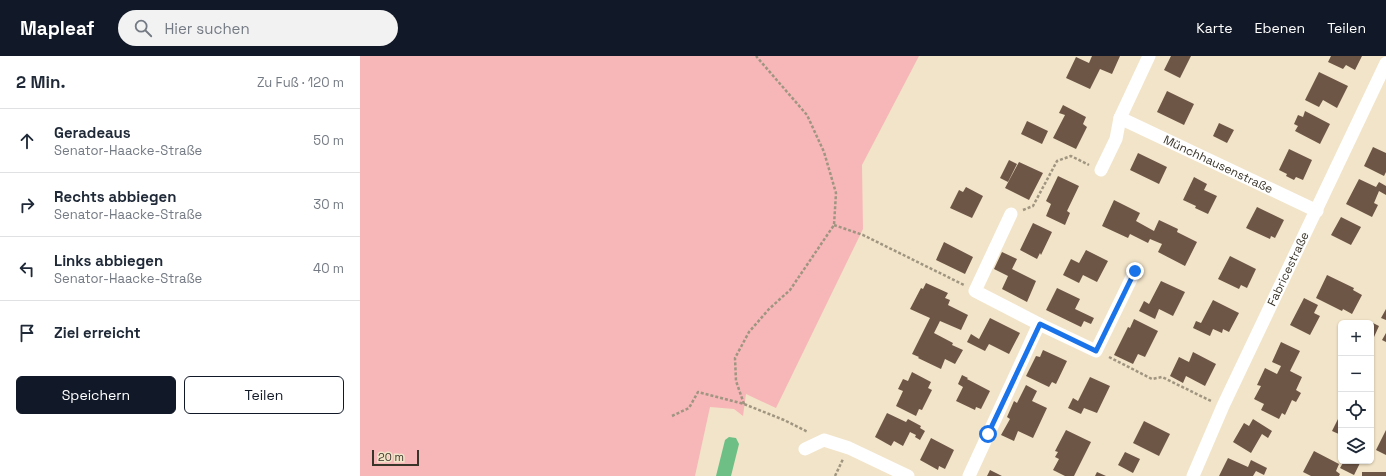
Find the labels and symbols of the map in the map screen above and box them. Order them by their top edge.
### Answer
street label: Münchhausenstraße [1161,132,1276,197]
street label: Fabricestraße [1264,229,1313,309]
route end [1126,262,1144,280]
route start [979,425,997,443]
scale bar [372,448,419,467]

